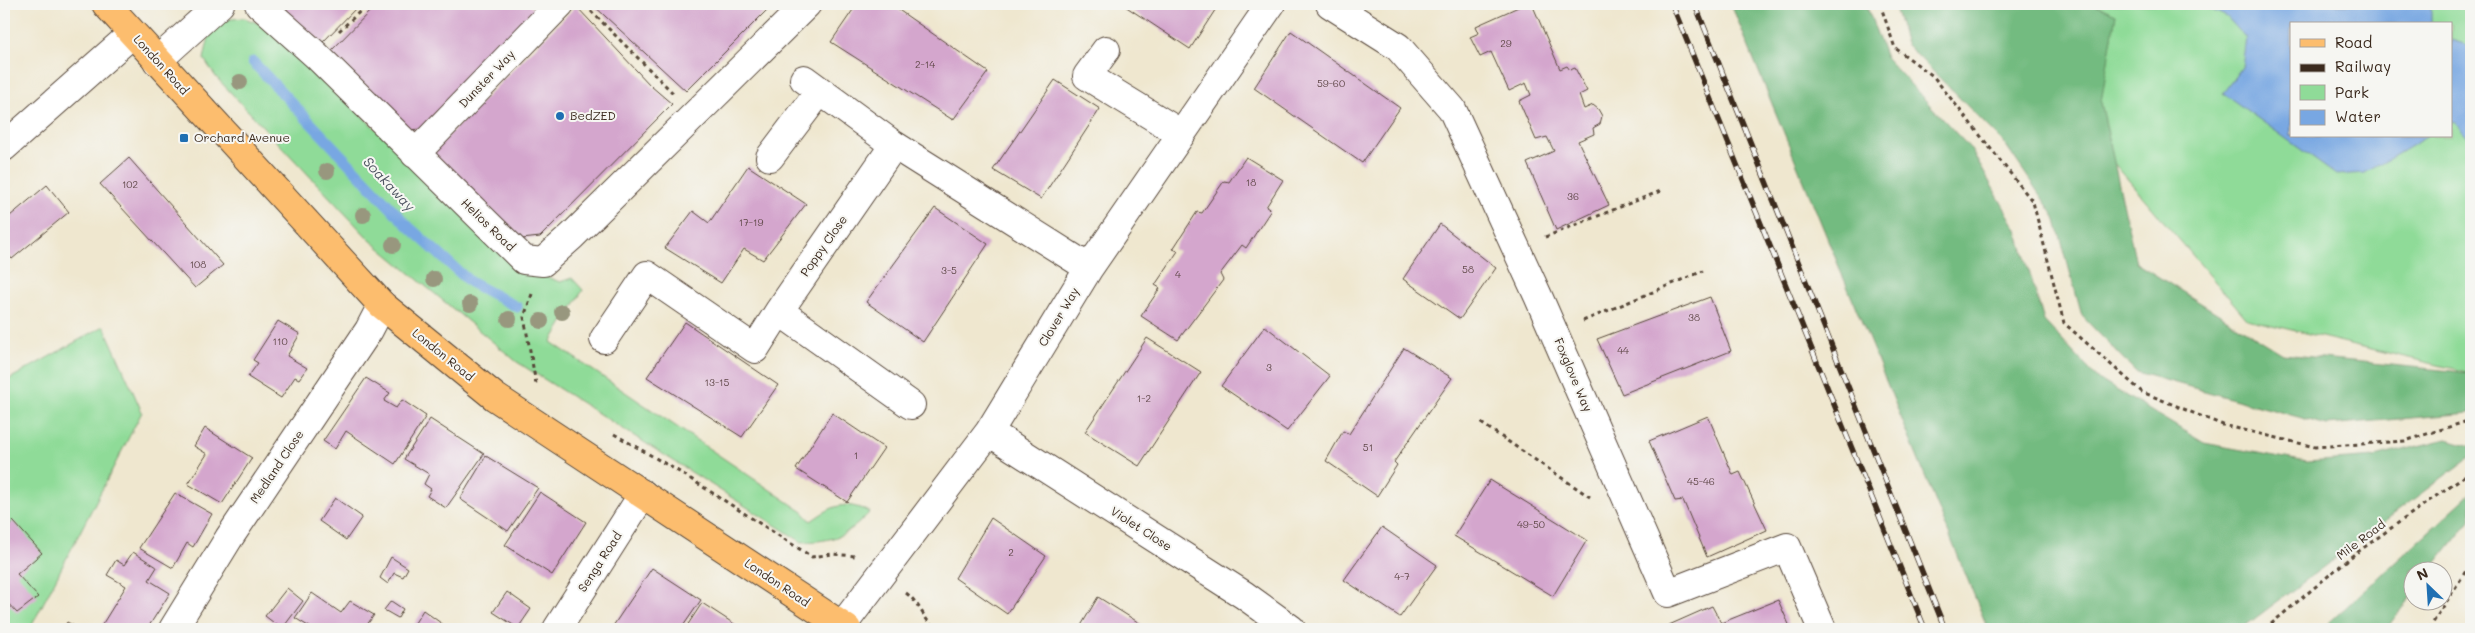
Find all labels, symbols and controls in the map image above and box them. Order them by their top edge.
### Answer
legend [2290,22,2452,138]
street label: London Road [131,31,193,98]
text: Road [2335,32,2372,52]
house number: 29 [1500,36,1512,50]
street label: Dunster Way [455,46,518,111]
text: Railway [2335,56,2391,76]
house number: 2-14 [915,57,935,71]
house number: 59-60 [1317,76,1345,90]
text: Park [2335,82,2369,102]
text: Water [2335,106,2381,126]
place label: BedZED [570,107,616,123]
marker: BedZED [554,110,566,122]
place label: Orchard Avenue [194,129,290,145]
marker: Orchard Avenue [178,132,190,144]
water label: Soakaway [359,152,420,215]
house number: 18 [1246,175,1256,189]
house number: 102 [122,177,138,191]
house number: 36 [1567,189,1579,203]
street label: Helios Road [458,194,519,254]
street label: Poppy Close [796,212,850,279]
house number: 17-19 [739,215,763,229]
house number: 108 [190,257,206,271]
house number: 58 [1462,262,1474,276]
house number: 3-5 [941,263,957,277]
house number: 4 [1175,267,1181,281]
street label: Clover Way [1034,284,1082,349]
house number: 38 [1688,310,1700,324]
street label: London Road [409,324,478,384]
house number: 110 [272,334,288,348]
street label: Foxglove Way [1551,335,1597,414]
house number: 44 [1617,343,1629,357]
house number: 3 [1266,360,1272,374]
house number: 13-15 [705,375,730,389]
house number: 1-2 [1137,391,1151,405]
street label: Medland Close [246,427,307,506]
house number: 51 [1363,440,1373,454]
house number: 1 [854,448,858,462]
house number: 45-46 [1687,474,1715,488]
street label: Violet Close [1108,502,1175,554]
street label: Mile Road [2333,515,2388,563]
house number: 49-50 [1517,517,1545,531]
street label: Senga Road [574,528,625,595]
house number: 2 [1008,545,1014,559]
street label: London Road [742,555,814,610]
north arrow [2402,560,2452,610]
text: N [2413,563,2431,585]
house number: 4-7 [1394,569,1410,583]

